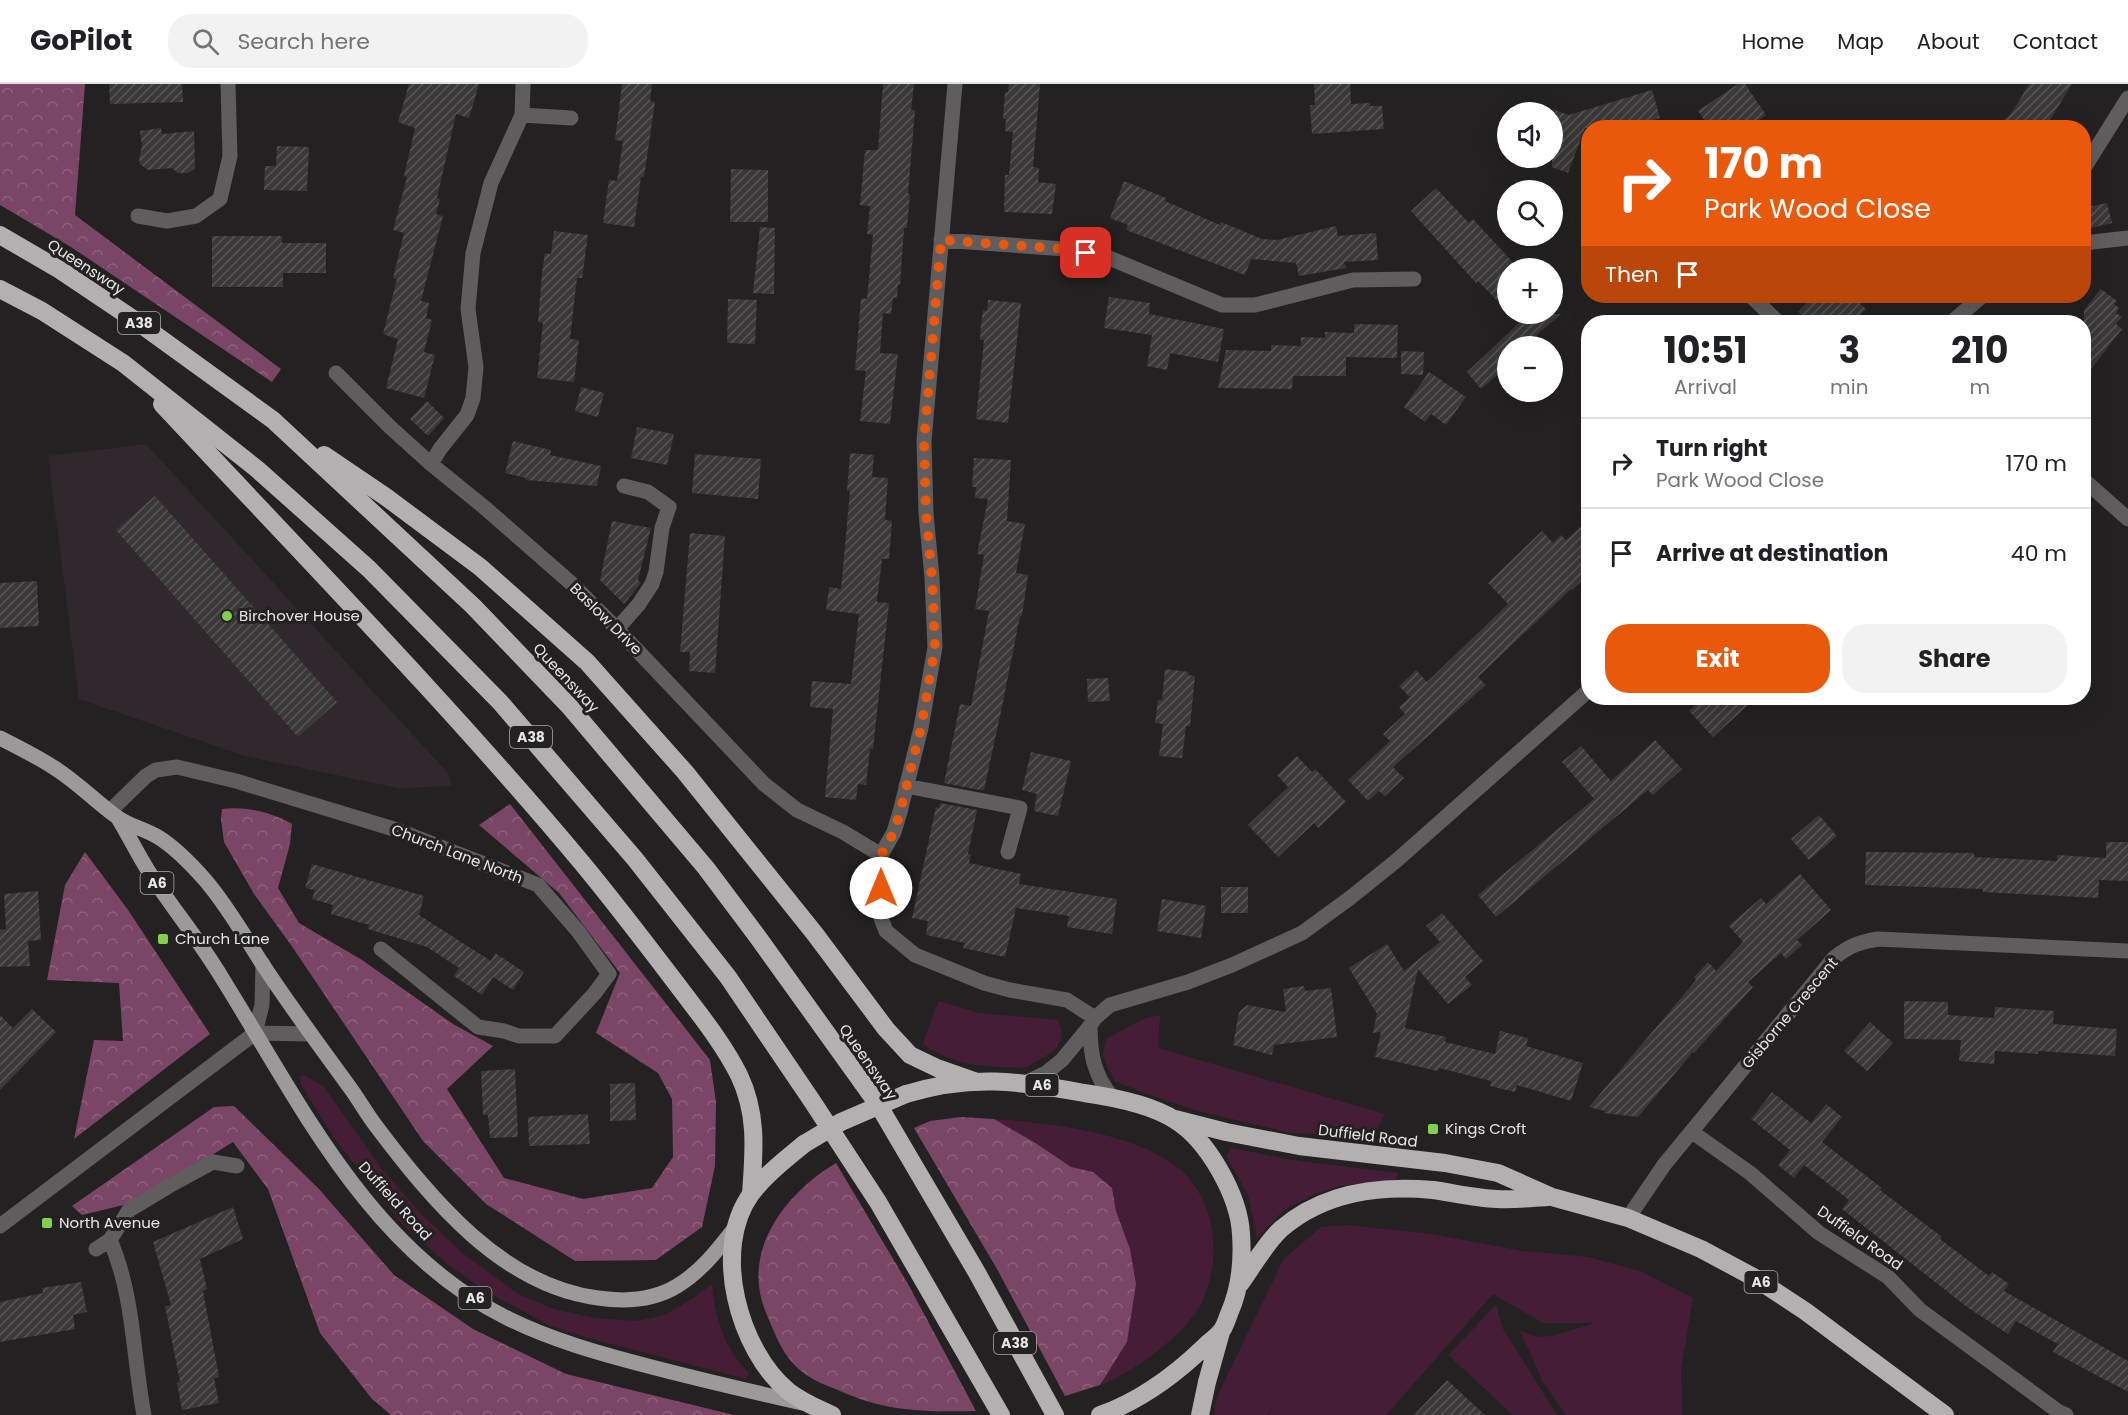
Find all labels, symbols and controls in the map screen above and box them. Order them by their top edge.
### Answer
search box [168,14,588,68]
text: GoPilot [30,21,132,60]
icon: search [189,25,222,58]
text: Search here [237,26,370,57]
text: Home [1742,27,1804,56]
text: Map [1837,27,1884,56]
text: About [1917,27,1980,56]
text: Contact [2013,27,2098,56]
map controls [1497,102,1563,402]
button: sound [1497,102,1563,168]
text: 170 m [1704,134,1823,193]
icon: right [1605,144,1683,222]
button: search [1497,180,1563,246]
text: Park Wood Close [1704,190,1931,227]
pin [1060,227,1111,278]
street label: Queensway [44,234,129,300]
icon: arrive [1069,236,1102,269]
button: + [1497,258,1563,324]
icon: arrive [1671,258,1704,291]
text: Then [1605,259,1659,290]
road number: A38 [118,312,160,334]
text: 10:51 [1663,325,1748,376]
text: 3 [1838,325,1860,376]
text: 210 [1951,325,2008,376]
button: − [1497,336,1563,402]
text: Arrival [1674,373,1737,401]
text: min [1830,373,1868,401]
text: m [1969,373,1990,401]
text: Turn right [1656,433,1767,464]
icon: right [1605,447,1638,480]
text: 170 m [2006,448,2067,479]
text: Park Wood Close [1656,466,1824,494]
icon: arrive [1605,537,1638,570]
text: Arrive at destination [1656,538,1888,569]
text: 40 m [2011,538,2067,569]
street label: Baslow Drive [566,578,647,659]
place label: Birchover House [239,605,360,626]
marker: Birchover House [220,609,234,623]
button: Exit [1605,624,1830,693]
button: Share [1842,624,2067,693]
street label: Queensway [529,638,605,718]
road number: A38 [510,726,552,748]
street label: Church Lane North [388,819,526,888]
position arrow [849,856,913,920]
road number: A6 [140,872,174,894]
place label: Church Lane [175,928,270,949]
marker: Church Lane [156,932,170,946]
street label: Gisborne Crescent [1737,953,1842,1073]
street label: Queensway [834,1020,903,1104]
road number: A6 [1026,1074,1058,1096]
place label: Kings Croft [1445,1118,1526,1139]
street label: Duffield Road [1317,1119,1419,1152]
marker: Kings Croft [1426,1122,1440,1136]
street label: Duffield Road [354,1157,437,1245]
street label: Duffield Road [1813,1200,1907,1275]
place label: North Avenue [59,1212,160,1233]
marker: North Avenue [40,1216,54,1230]
road number: A6 [1744,1271,1778,1293]
road number: A6 [458,1287,492,1309]
road number: A38 [994,1332,1036,1354]

